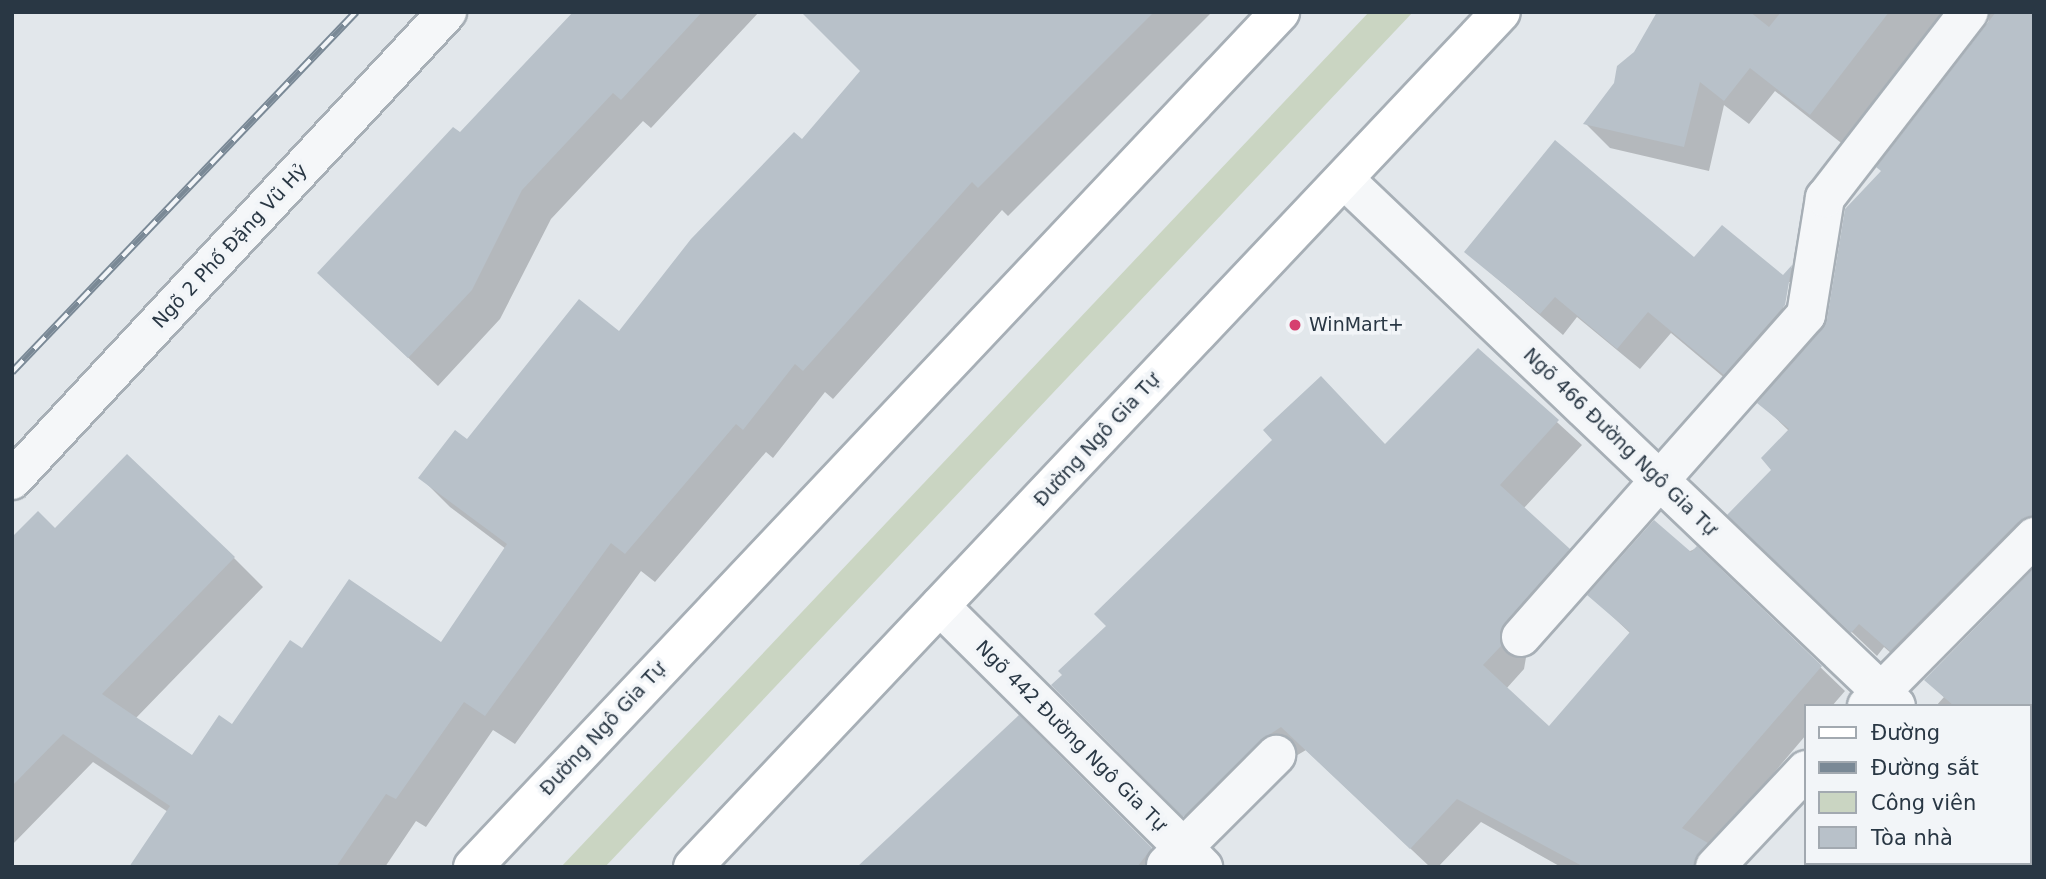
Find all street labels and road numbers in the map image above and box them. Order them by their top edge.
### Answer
street label: Ngõ 2 Phố Đặng Vũ Hỷ [148,159,312,333]
street label: Ngõ 466 Đường Ngô Gia Tự [1519,343,1721,541]
street label: Đường Ngô Gia Tự [1029,369,1165,511]
street label: Ngõ 442 Đường Ngô Gia Tự [971,636,1171,836]
street label: Đường Ngô Gia Tự [535,658,671,800]

